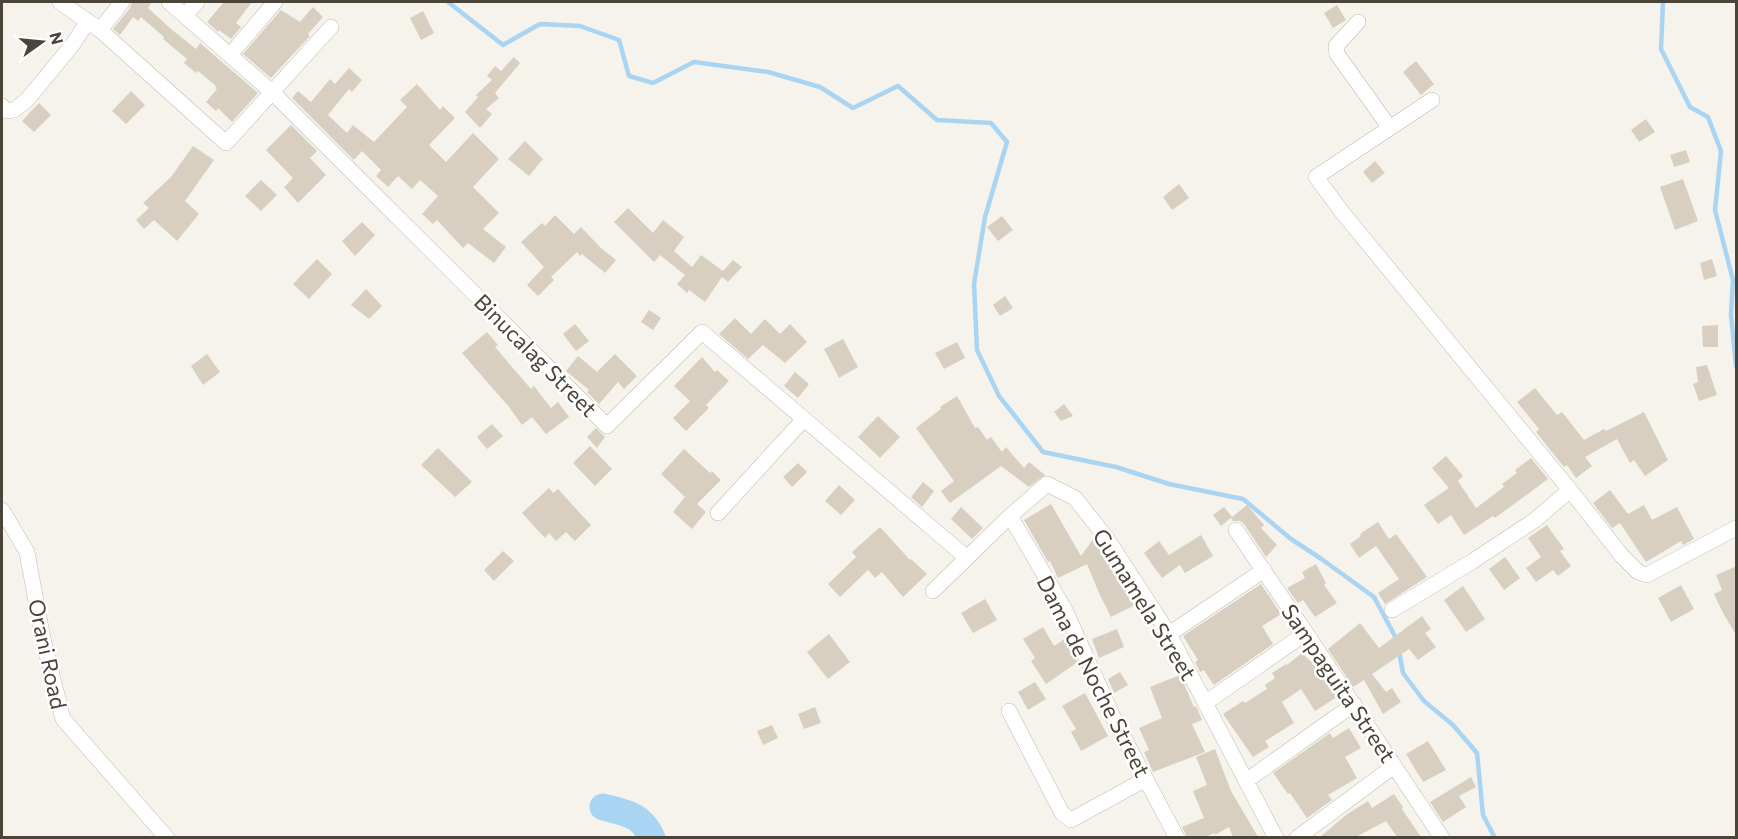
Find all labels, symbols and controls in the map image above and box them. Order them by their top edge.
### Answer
north arrow [12,12,72,72]
text: N [46,30,68,46]
street label: Binucalag Street [469,288,603,422]
street label: Gumamela Street [1088,523,1202,685]
street label: Dama de Noche Street [1031,571,1157,781]
street label: Orani Road [23,596,73,712]
street label: Sampaguita Street [1276,599,1402,767]

